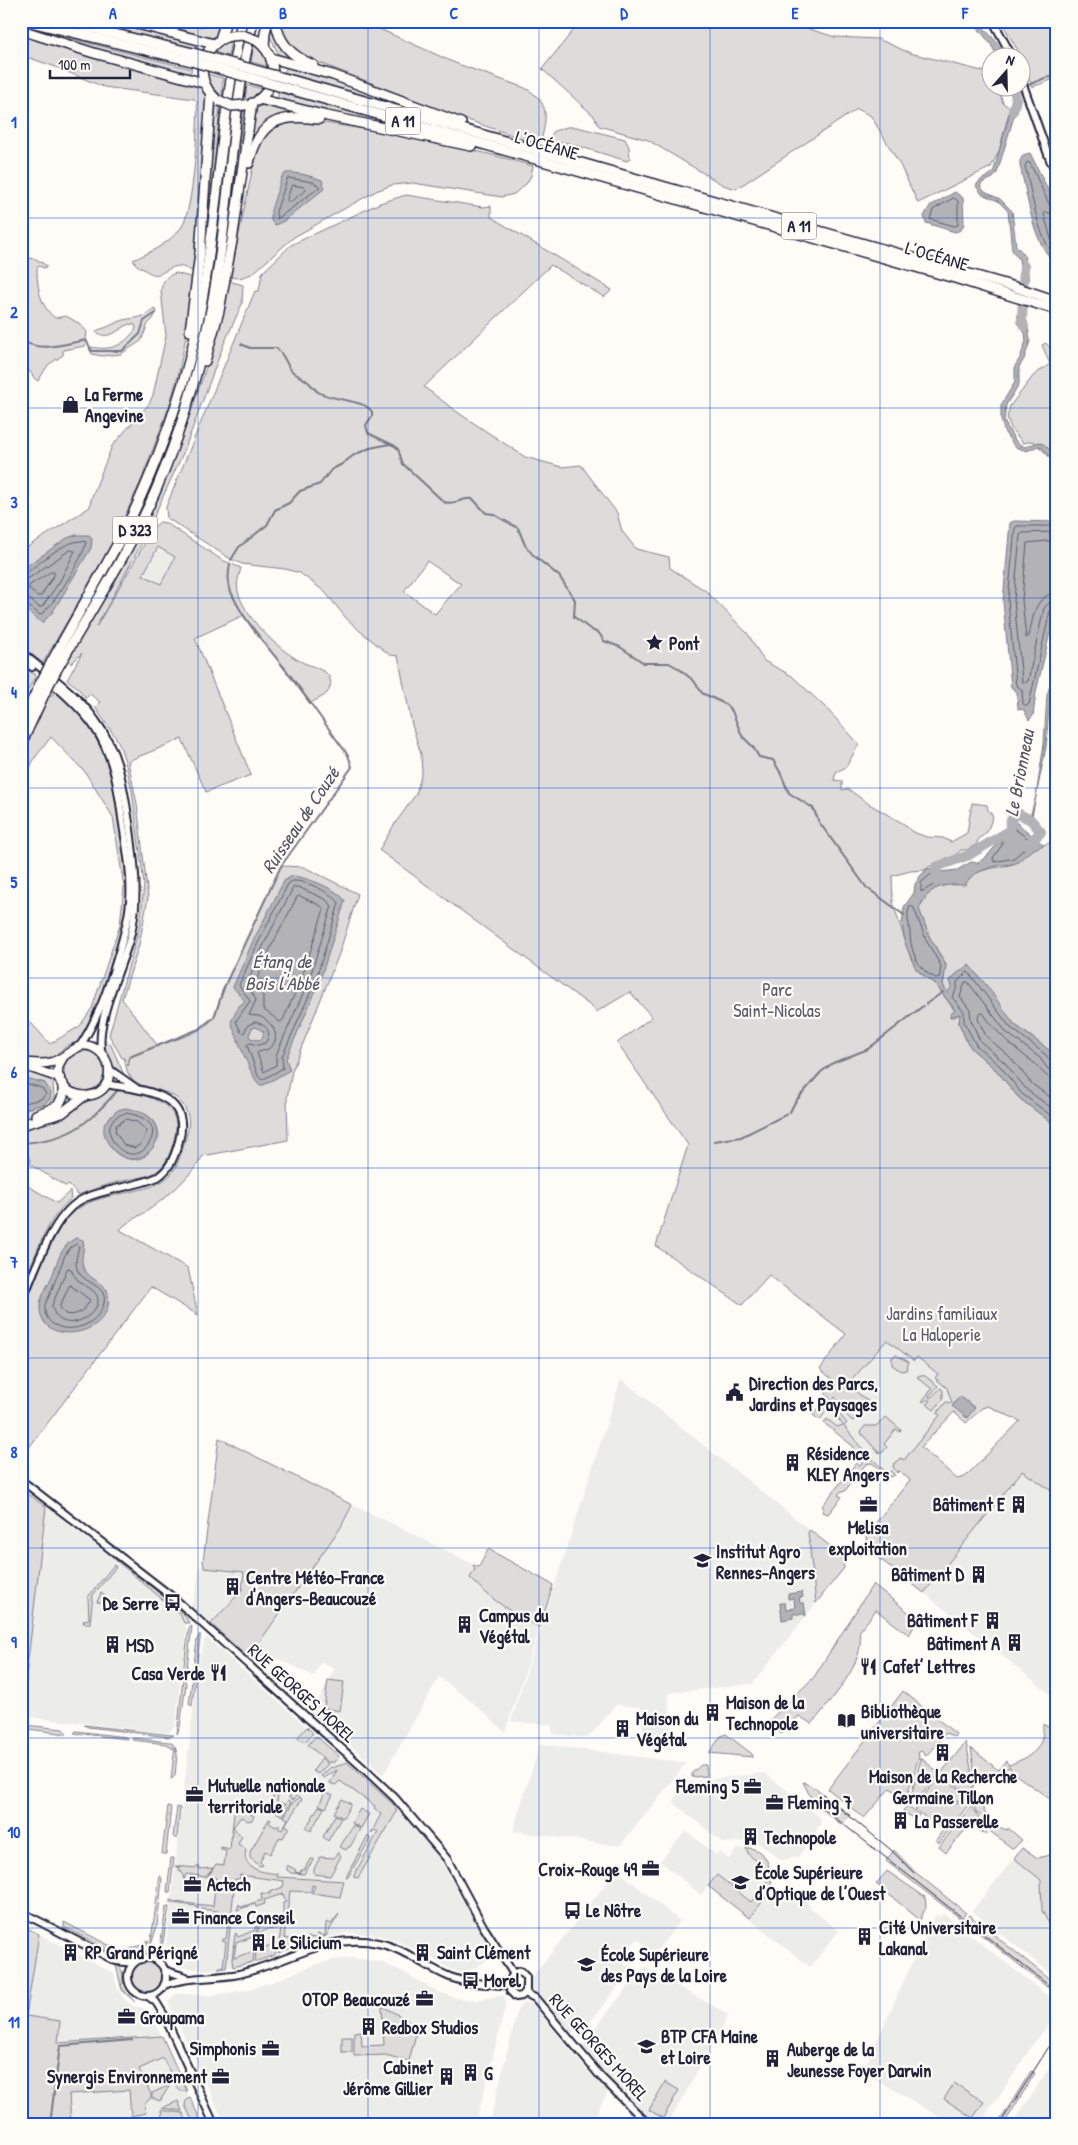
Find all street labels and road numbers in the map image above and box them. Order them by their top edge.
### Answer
road number: A 11 [386,108,420,134]
street label: L’OCÉANE [512,124,582,166]
road number: A 11 [782,212,816,240]
street label: L’OCÉANE [902,235,972,277]
road number: D 323 [112,516,158,544]
street label: RUE GEORGES MOREL [243,1638,362,1748]
street label: RUE GEORGES MOREL [544,1988,654,2107]

